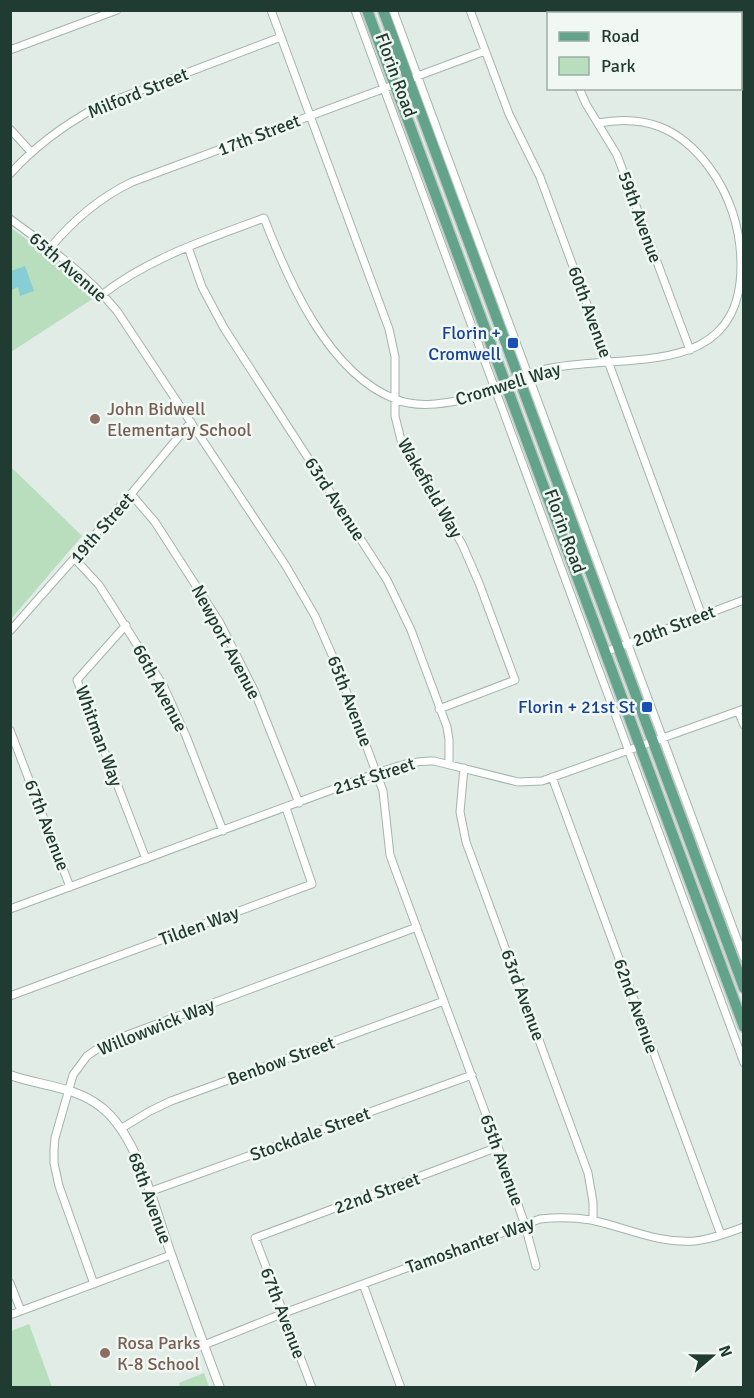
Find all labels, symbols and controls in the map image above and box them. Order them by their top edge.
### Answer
legend [547,12,742,90]
text: Road [601,25,640,47]
street label: Florin Road [371,30,421,120]
text: Park [601,55,636,77]
street label: Milford Street [84,63,192,123]
street label: 17th Street [215,109,303,161]
street label: 59th Avenue [613,168,667,266]
street label: 65th Avenue [25,227,111,307]
street label: 60th Avenue [563,263,617,361]
place label: Florin + Cromwell [428,322,501,365]
marker: Florin + Cromwell [506,336,520,350]
street label: Cromwell Way [453,357,564,410]
place label: John Bidwell Elementary School [107,398,252,441]
marker: John Bidwell Elementary School [88,412,102,426]
street label: Wakefield Way [393,434,468,542]
street label: 63rd Avenue [300,453,370,545]
street label: Florin Road [540,486,590,576]
street label: 19th Street [65,488,139,568]
street label: Newport Avenue [187,581,265,703]
street label: 20th Street [630,600,718,652]
street label: 66th Avenue [128,641,192,735]
street label: 65th Avenue [323,652,377,750]
street label: Whitman Way [71,683,128,790]
place label: Florin + 21st St [518,696,635,718]
marker: Florin + 21st St [640,700,654,714]
street label: 21st Street [330,752,418,800]
street label: 67th Avenue [20,776,74,874]
street label: Tilden Way [156,901,242,951]
street label: 63rd Avenue [496,946,550,1044]
street label: 62nd Avenue [609,956,663,1056]
street label: Willowwick Way [94,993,218,1060]
street label: Benbow Street [224,1031,338,1091]
street label: Stockdale Street [247,1102,373,1166]
street label: 65th Avenue [475,1111,529,1209]
street label: 68th Avenue [123,1149,177,1247]
street label: 22nd Street [331,1167,423,1219]
street label: Tamoshanter Way [403,1211,538,1278]
street label: 67th Avenue [256,1264,310,1362]
north arrow [682,1326,742,1386]
place label: Rosa Parks K-8 School [117,1332,200,1375]
text: N [714,1343,736,1360]
marker: Rosa Parks K-8 School [98,1346,112,1360]

